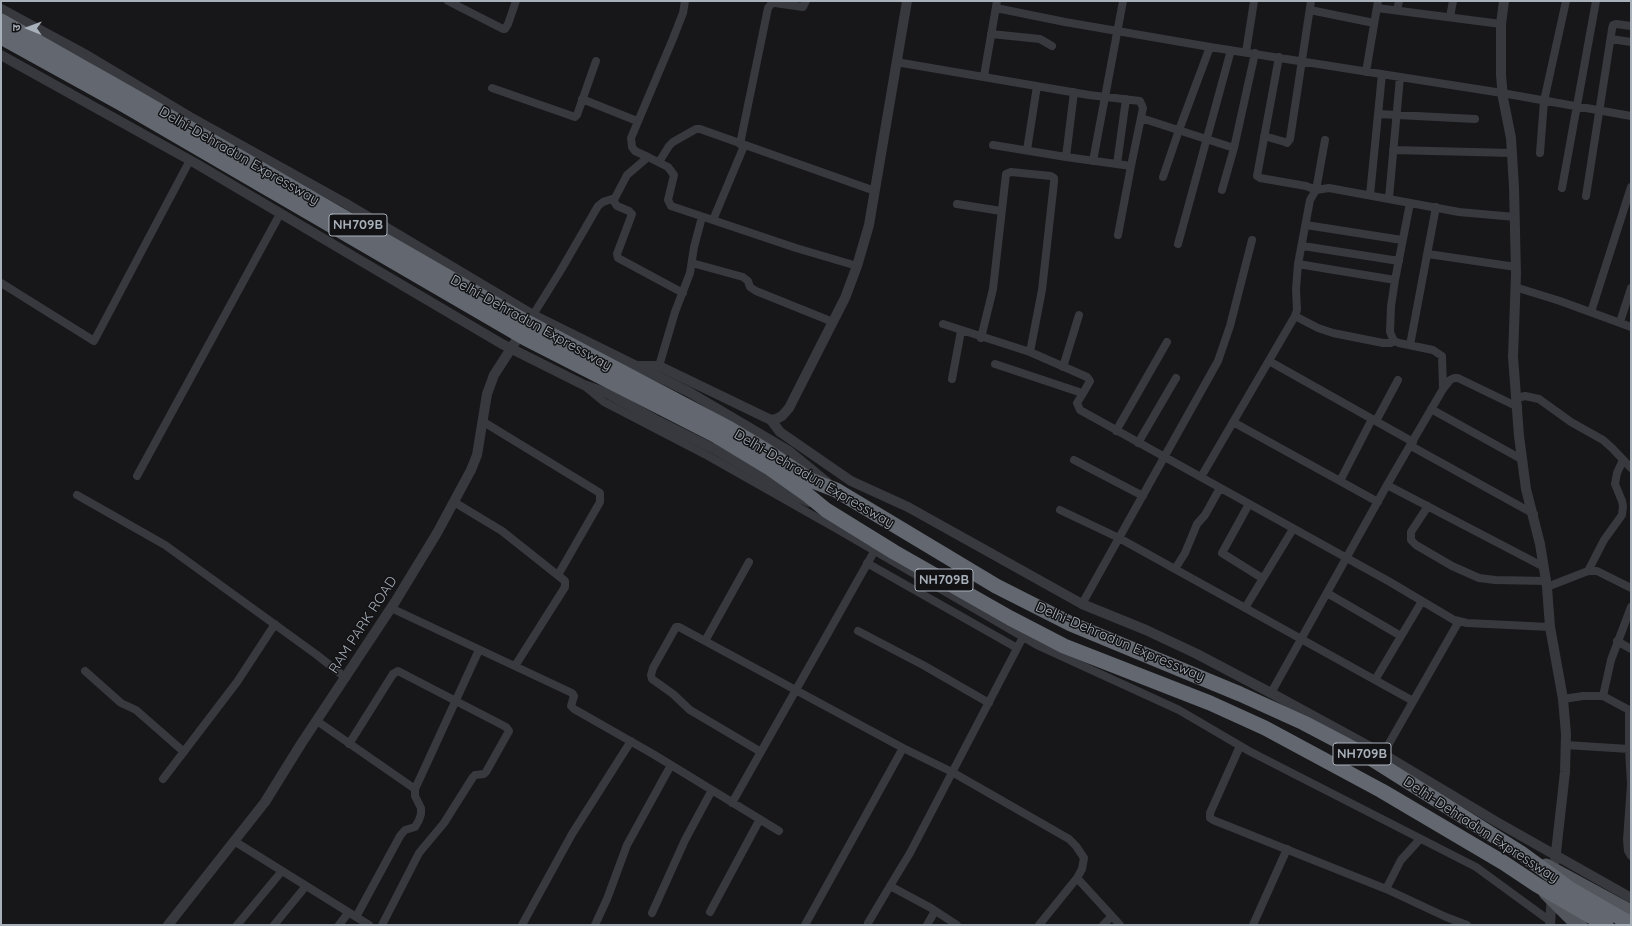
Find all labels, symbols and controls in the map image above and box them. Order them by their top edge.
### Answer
north arrow [8,8,48,48]
text: उ [9,24,23,31]
street label: Delhi-Dehradun Expressway [156,103,322,209]
road number: NH709B [329,214,387,236]
street label: Delhi-Dehradun Expressway [447,271,615,375]
street label: Delhi-Dehradun Expressway [731,426,897,532]
road number: NH709B [915,569,973,591]
street label: RAM PARK ROAD [325,573,401,677]
street label: Delhi-Dehradun Expressway [1033,599,1207,685]
road number: NH709B [1333,743,1391,765]
street label: Delhi-Dehradun Expressway [1400,773,1562,887]

